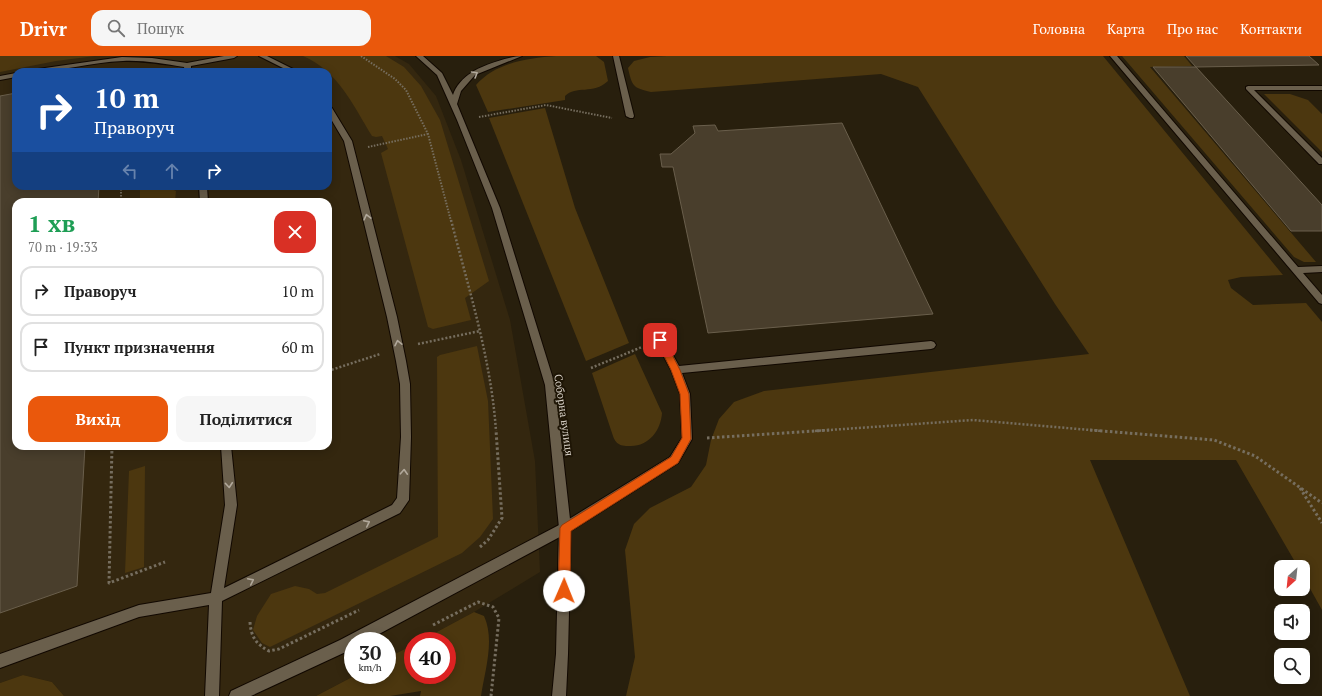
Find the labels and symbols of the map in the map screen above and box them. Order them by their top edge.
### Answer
one-way arrow [471,71,478,78]
one-way arrow [363,213,372,220]
pin [643,323,677,357]
one-way arrow [394,340,402,346]
street label: Соборна вулиця [551,373,577,457]
one-way arrow [400,469,408,475]
one-way arrow [225,482,234,488]
one-way arrow [363,520,370,528]
north arrow [1274,560,1310,596]
position arrow [543,570,585,612]
one-way arrow [246,578,254,586]
speed limit sign: 40 [404,632,456,684]

